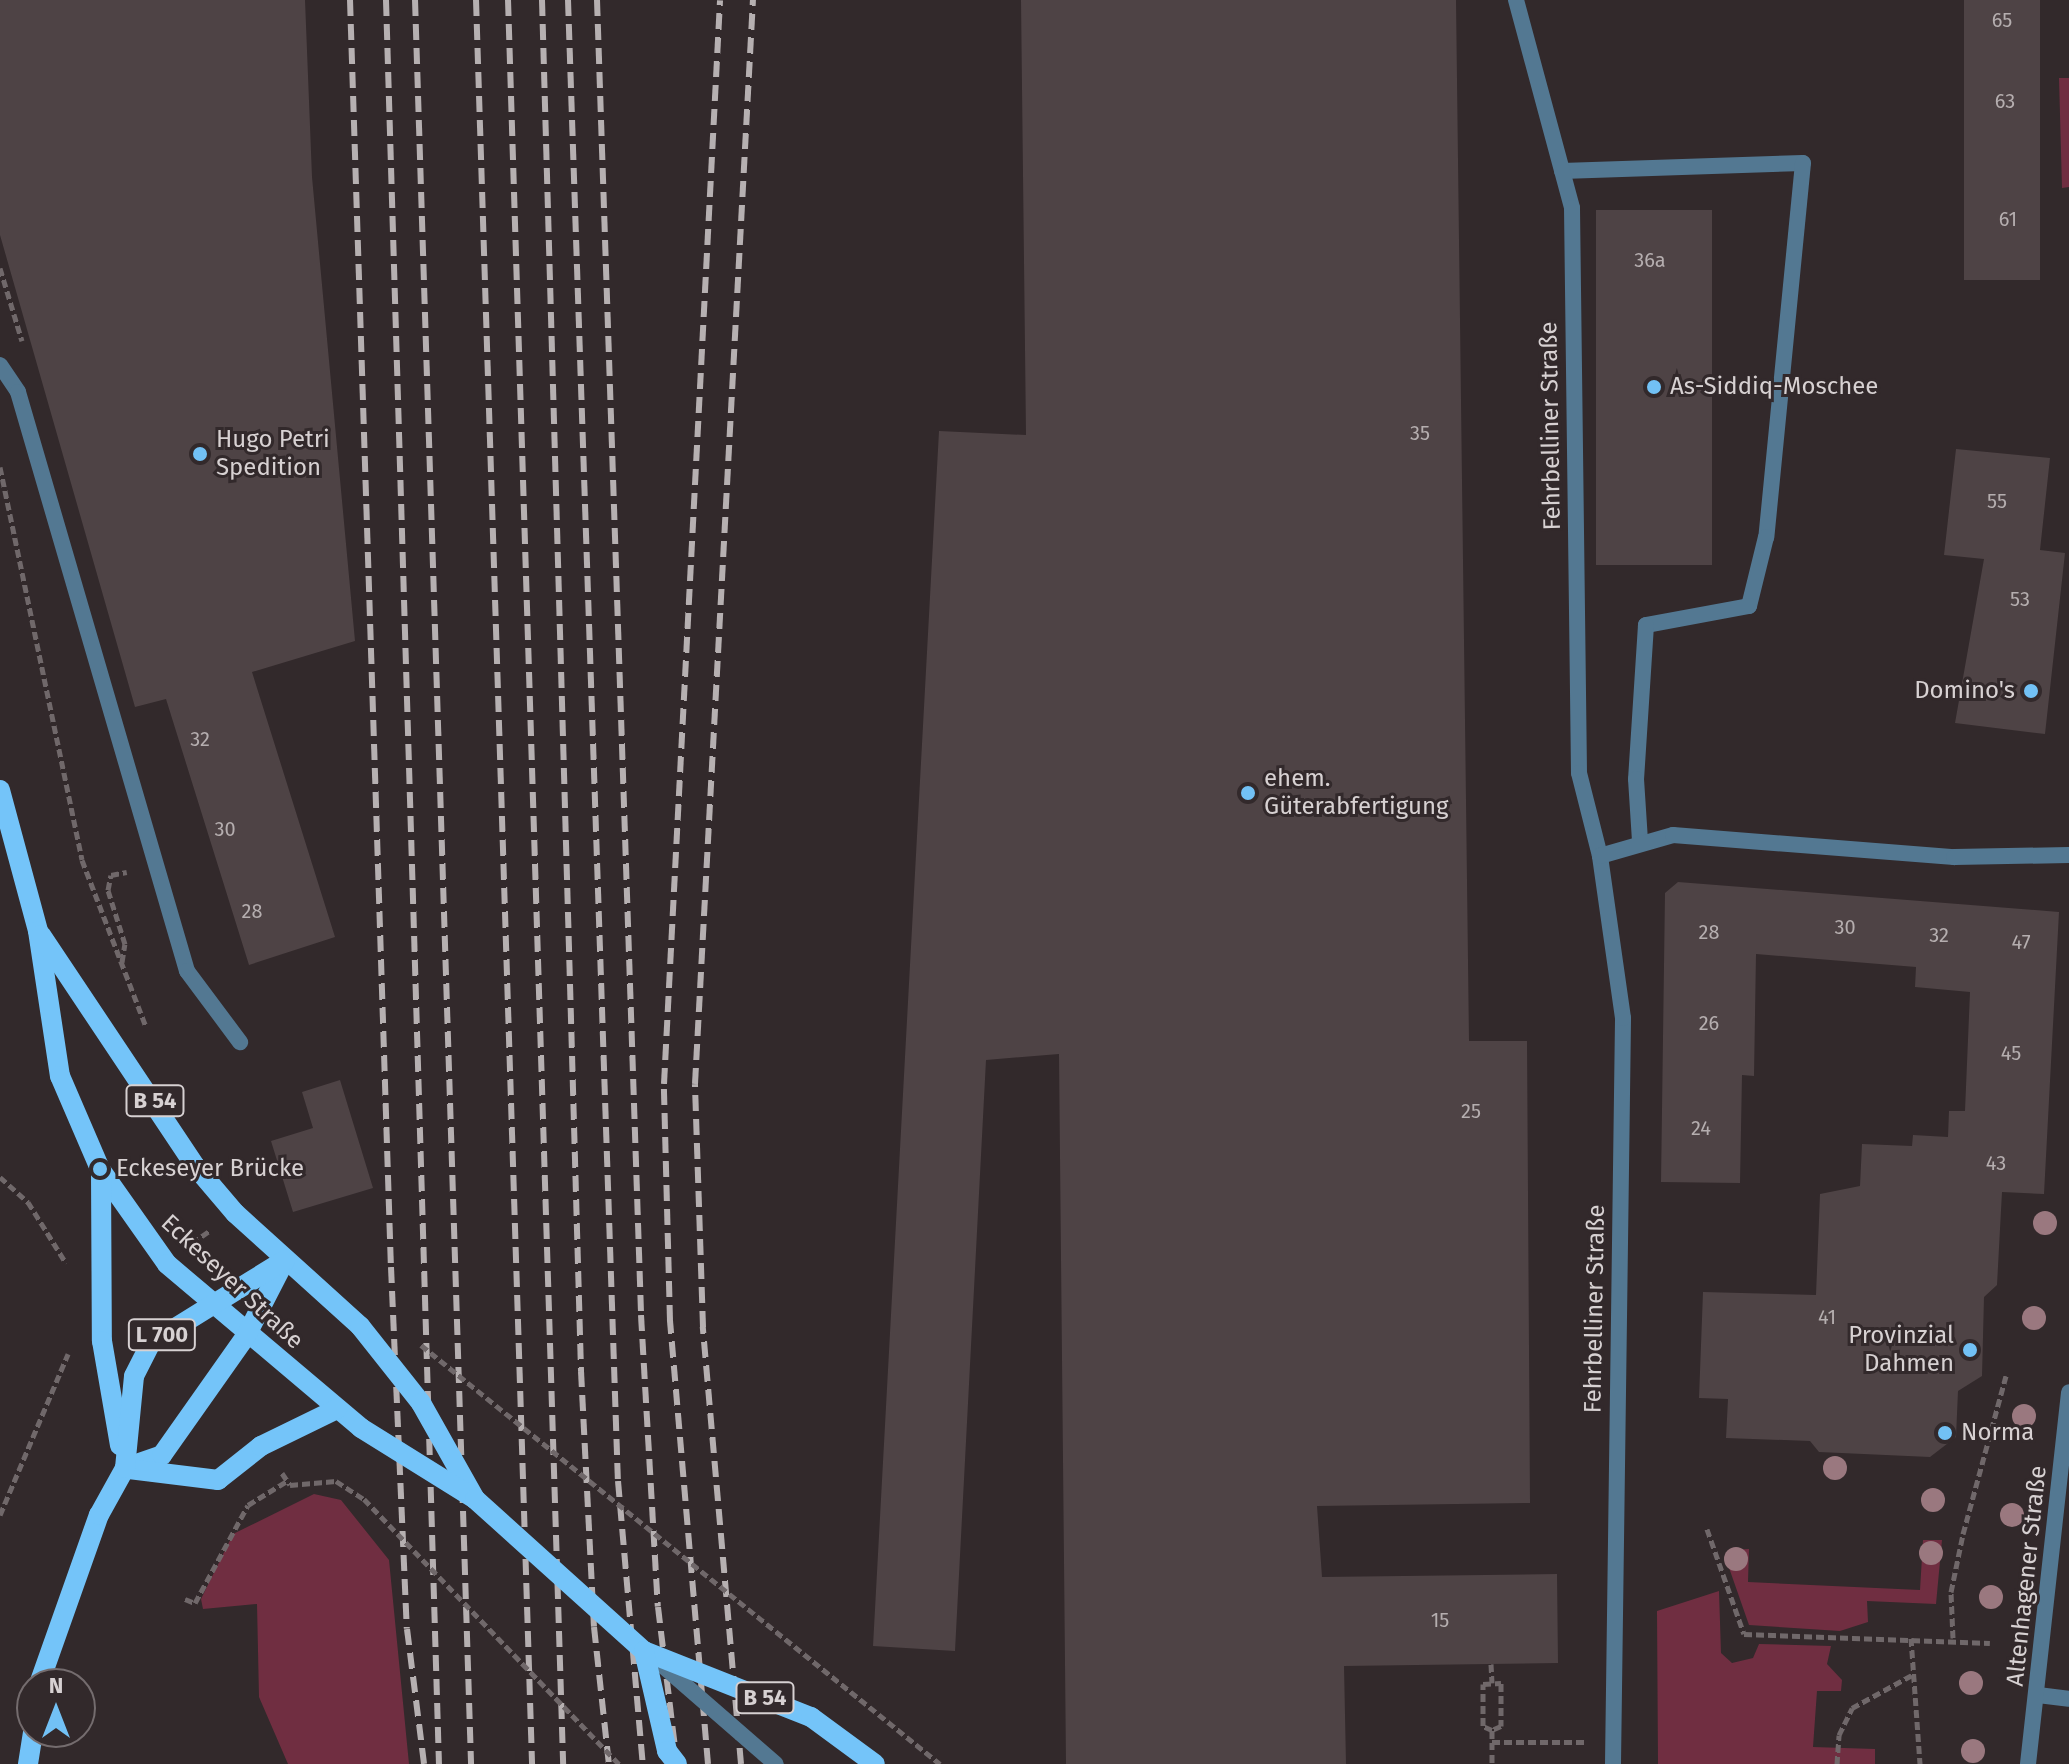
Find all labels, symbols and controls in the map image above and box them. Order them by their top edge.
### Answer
house number: 65 [1992,8,2012,32]
house number: 63 [1995,89,2015,113]
house number: 61 [1999,207,2017,231]
house number: 36a [1634,248,1666,272]
street label: Fehrbelliner Straße [1535,321,1567,531]
place label: As-Siddiq-Moschee [1670,373,1878,401]
marker: As-Siddiq-Moschee [1645,378,1663,396]
house number: 35 [1410,421,1430,445]
place label: Hugo Petri Spedition [216,426,330,482]
marker: Hugo Petri Spedition [191,445,209,463]
house number: 55 [1987,489,2007,513]
house number: 53 [2010,587,2030,611]
place label: Domino's [1914,677,2015,705]
marker: Domino's [2022,682,2040,700]
house number: 32 [190,727,210,751]
place label: ehem. Güterabfertigung [1264,765,1449,821]
marker: ehem. Güterabfertigung [1239,784,1257,802]
house number: 30 [214,817,236,841]
house number: 28 [242,899,262,923]
house number: 30 [1834,915,1856,939]
house number: 28 [1699,920,1719,944]
house number: 32 [1929,923,1949,947]
house number: 47 [2011,930,2031,954]
house number: 26 [1699,1011,1719,1035]
house number: 45 [2001,1041,2021,1065]
road number: B 54 [125,1083,185,1119]
house number: 25 [1461,1099,1481,1123]
house number: 24 [1691,1116,1711,1140]
house number: 43 [1986,1151,2006,1175]
place label: Eckeseyer Brücke [116,1155,304,1183]
marker: Eckeseyer Brücke [91,1160,109,1178]
street label: Fehrbelliner Straße [1579,1204,1611,1414]
street label: Eckeseyer Straße [155,1209,309,1355]
house number: 41 [1818,1305,1836,1329]
road number: L 700 [126,1317,198,1353]
place label: Provinzial Dahmen [1848,1322,1954,1378]
marker: Provinzial Dahmen [1961,1341,1979,1359]
place label: Norma [1961,1419,2034,1447]
marker: Norma [1936,1424,1954,1442]
street label: Altenhagener Straße [2001,1464,2053,1688]
house number: 15 [1431,1608,1449,1632]
north arrow [16,1668,96,1748]
text: N [49,1672,63,1699]
road number: B 54 [735,1680,795,1716]

